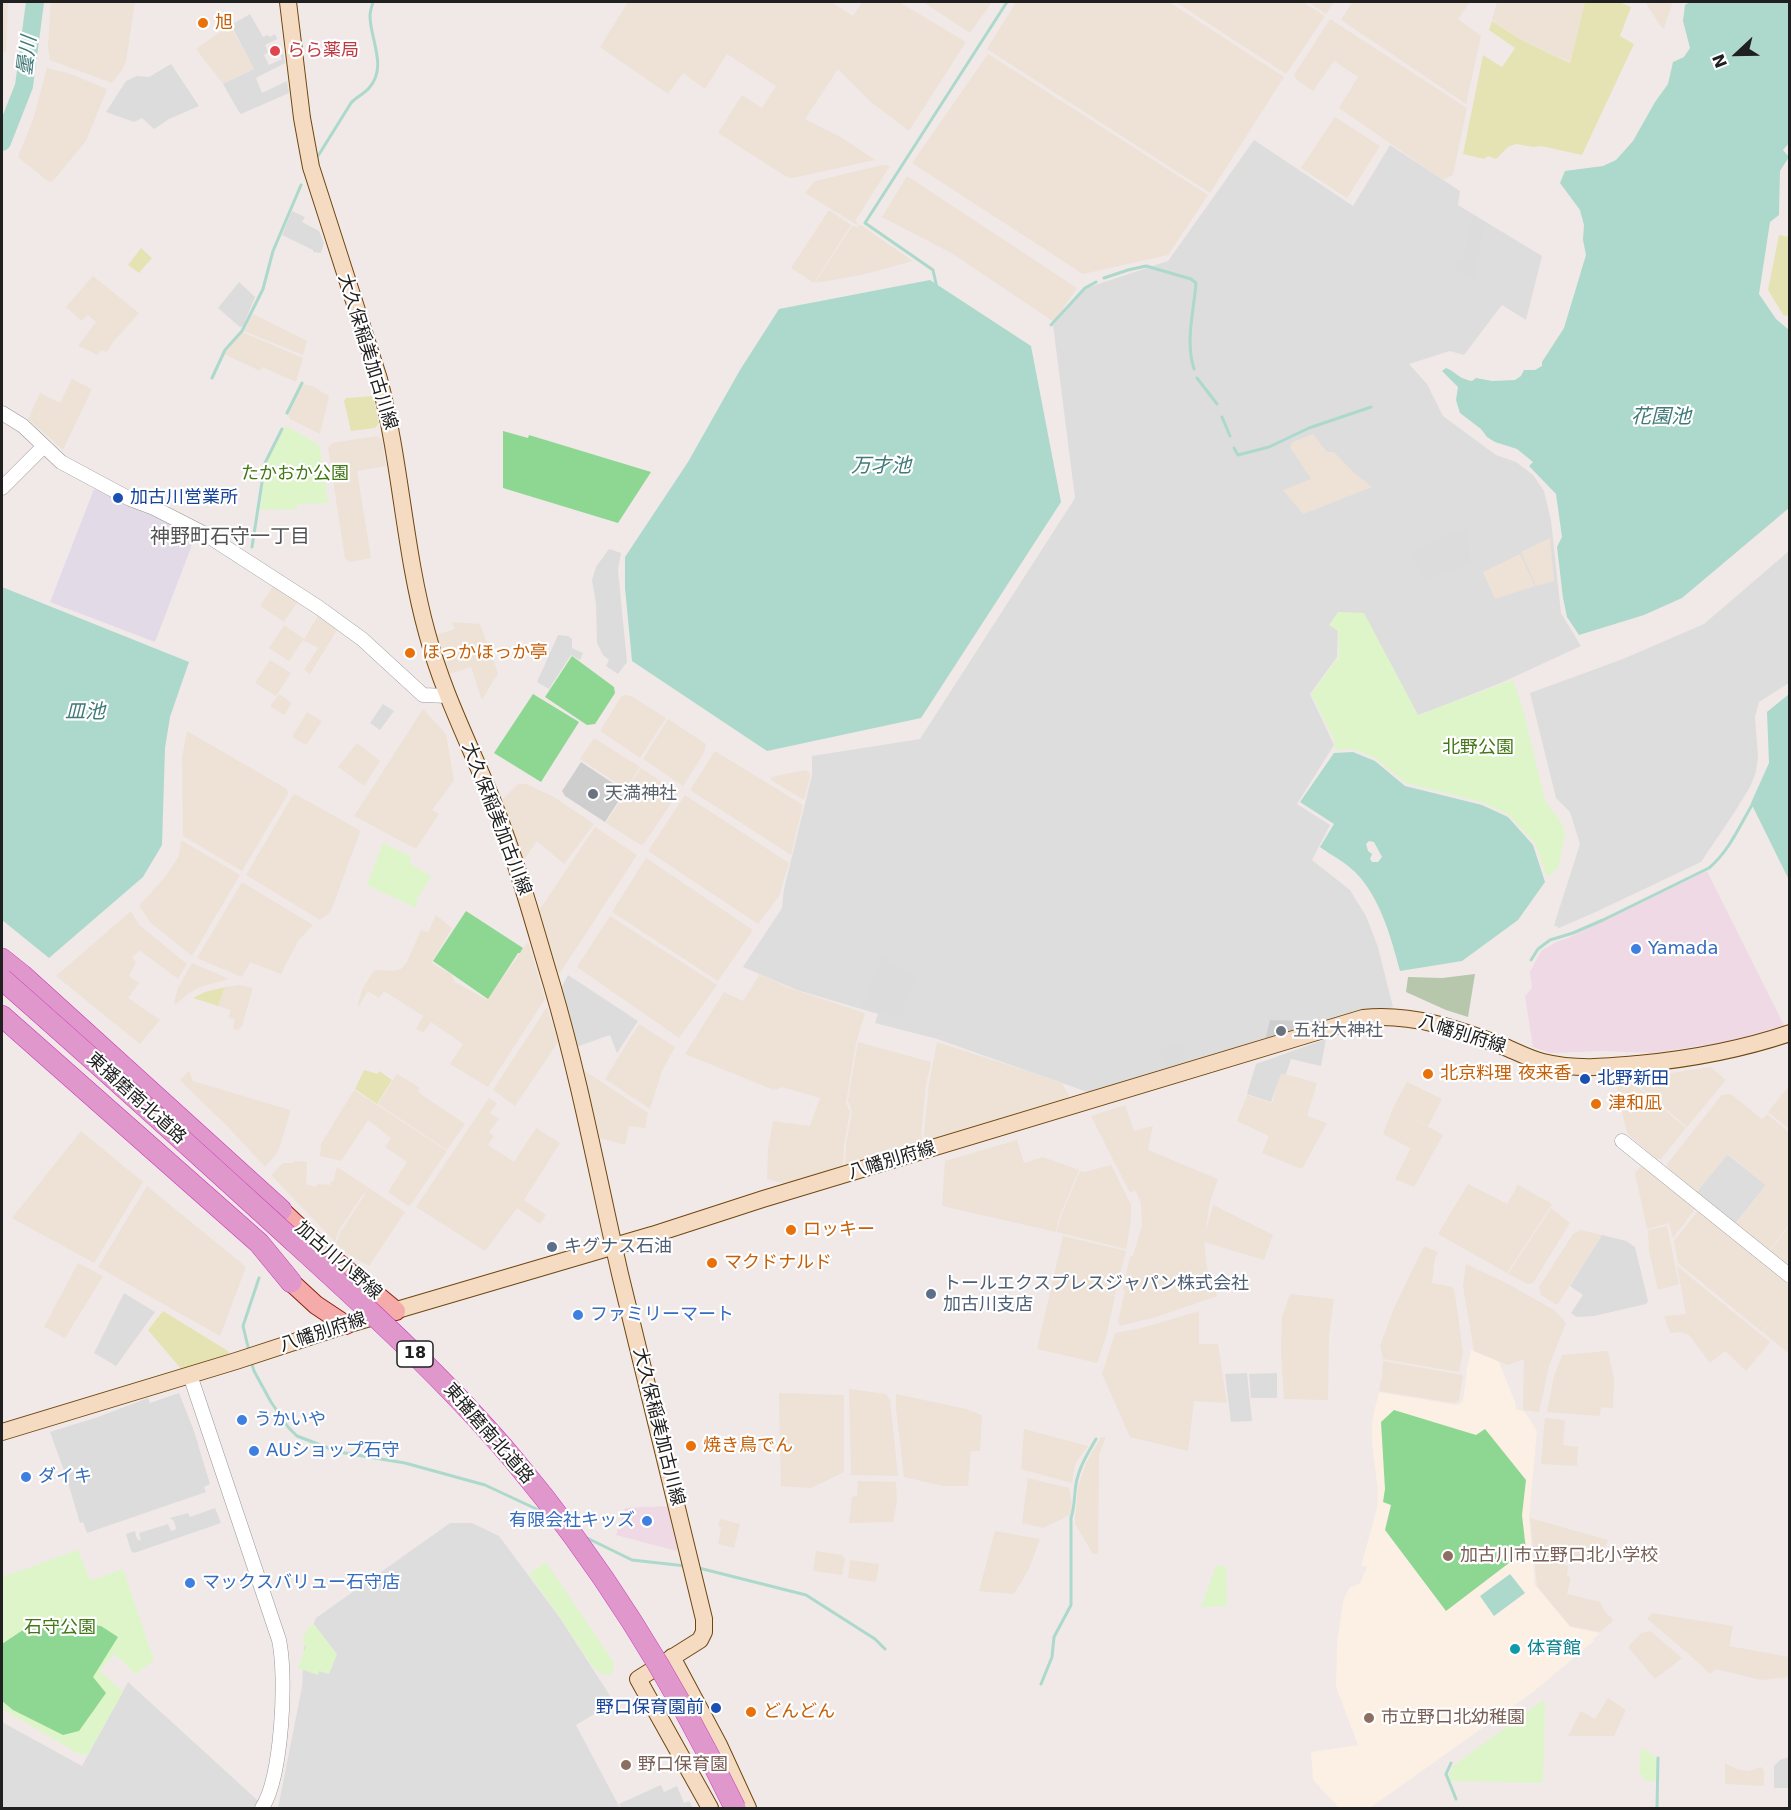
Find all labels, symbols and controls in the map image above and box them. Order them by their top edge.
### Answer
place label: 旭 [215,12,233,34]
marker: 旭 [196,16,210,30]
north arrow [1707,24,1767,84]
water label: 曇川 [14,35,42,77]
place label: らら薬局 [287,40,359,62]
marker: らら薬局 [268,44,282,58]
text: N [1709,51,1731,71]
street label: 大久保稲美加古川線 [333,271,401,433]
water label: 花園池 [1631,406,1691,430]
water label: 万才池 [851,455,911,479]
park label: たかおか公園 [241,463,349,485]
place label: 加古川営業所 [130,487,238,509]
marker: 加古川営業所 [111,491,125,505]
district label: 神野町石守一丁目 [150,526,310,550]
place label: ほっかほっか亭 [422,642,548,664]
marker: ほっかほっか亭 [403,646,417,660]
water label: 皿池 [65,701,105,725]
park label: 北野公園 [1442,737,1514,759]
street label: 大久保稲美加古川線 [457,740,535,898]
place label: 天満神社 [605,783,677,805]
marker: 天満神社 [586,787,600,801]
place label: Yamada [1648,938,1719,960]
marker: Yamada [1629,942,1643,956]
street label: 八幡別府線 [1416,1012,1508,1058]
place label: 五社大神社 [1293,1020,1383,1042]
marker: 五社大神社 [1274,1024,1288,1038]
street label: 東播磨南北道路 [82,1049,190,1149]
place label: 北京料理 夜来香 [1440,1063,1572,1085]
marker: 北京料理 夜来香 [1421,1067,1435,1081]
place label: 北野新田 [1597,1068,1669,1090]
marker: 北野新田 [1578,1072,1592,1086]
place label: 津和凪 [1608,1093,1662,1115]
marker: 津和凪 [1589,1097,1603,1111]
street label: 八幡別府線 [846,1138,938,1184]
street label: 加古川小野線 [290,1217,386,1305]
place label: ロッキー [803,1219,875,1241]
marker: ロッキー [784,1223,798,1237]
place label: キグナス石油 [564,1236,672,1258]
marker: キグナス石油 [545,1240,559,1254]
place label: マクドナルド [724,1252,832,1274]
marker: マクドナルド [705,1256,719,1270]
place label: トールエクスプレスジャパン株式会社 加古川支店 [943,1273,1249,1316]
marker: トールエクスプレスジャパン株式会社 加古川支店 [924,1287,938,1301]
place label: ファミリーマート [590,1304,734,1326]
marker: ファミリーマート [571,1308,585,1322]
street label: 八幡別府線 [277,1309,369,1357]
road number: 18 [397,1341,433,1367]
street label: 大久保稲美加古川線 [628,1346,688,1508]
street label: 東播磨南北道路 [439,1379,537,1489]
place label: うかいや [254,1409,326,1431]
marker: うかいや [235,1413,249,1427]
place label: 焼き鳥でん [703,1435,793,1457]
marker: 焼き鳥でん [684,1439,698,1453]
place label: AUショップ石守 [266,1440,399,1462]
marker: AUショップ石守 [247,1444,261,1458]
place label: ダイキ [38,1466,92,1488]
marker: ダイキ [19,1470,33,1484]
place label: 有限会社キッズ [509,1510,635,1532]
marker: 有限会社キッズ [640,1514,654,1528]
place label: 加古川市立野口北小学校 [1460,1545,1658,1567]
marker: 加古川市立野口北小学校 [1441,1549,1455,1563]
place label: マックスバリュー石守店 [202,1572,400,1594]
marker: マックスバリュー石守店 [183,1576,197,1590]
park label: 石守公園 [24,1617,96,1639]
place label: 体育館 [1527,1638,1581,1660]
marker: 体育館 [1508,1642,1522,1656]
place label: 野口保育園前 [596,1697,704,1719]
marker: 野口保育園前 [709,1701,723,1715]
place label: どんどん [763,1701,835,1723]
marker: どんどん [744,1705,758,1719]
place label: 市立野口北幼稚園 [1381,1707,1525,1729]
marker: 市立野口北幼稚園 [1362,1711,1376,1725]
place label: 野口保育園 [638,1754,728,1776]
marker: 野口保育園 [619,1758,633,1772]

